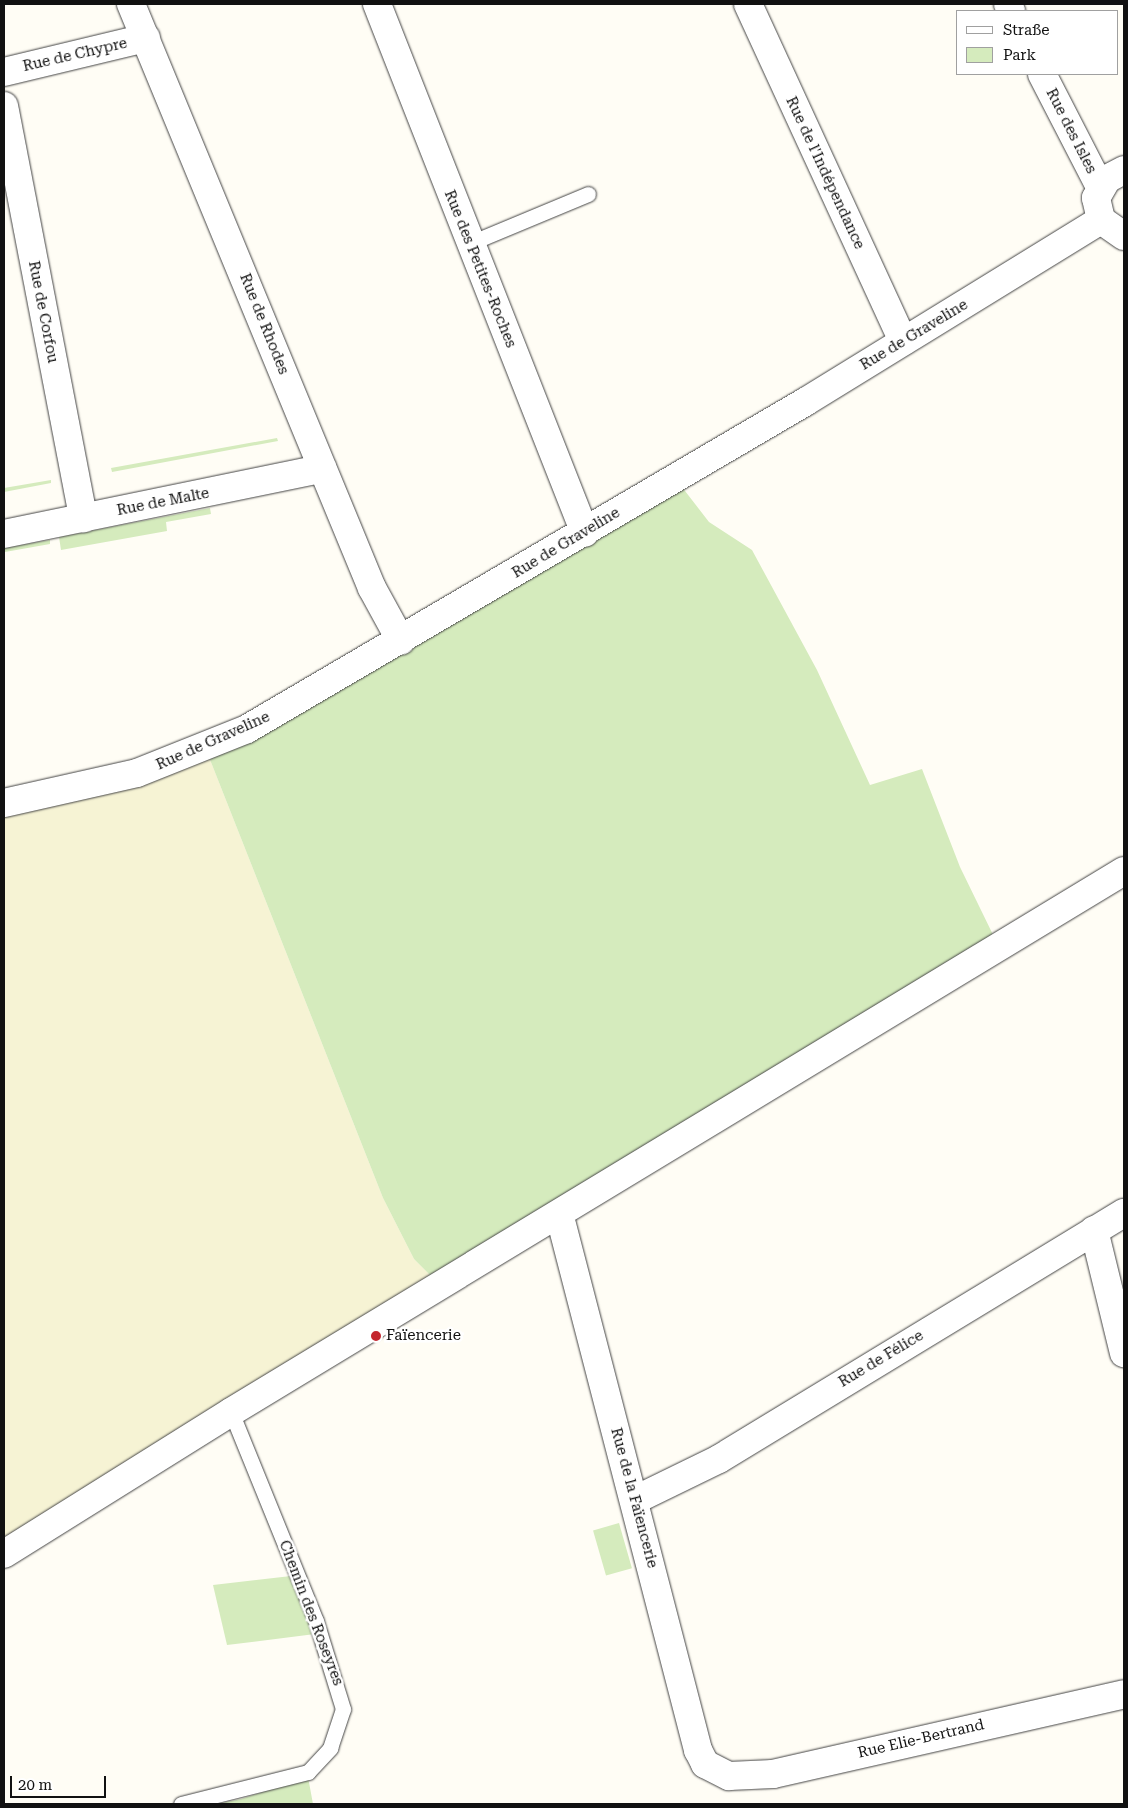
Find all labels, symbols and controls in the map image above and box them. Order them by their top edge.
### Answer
legend [956,10,1118,75]
text: Straße [1003,21,1050,39]
street label: Rue de Chypre [21,34,129,76]
text: Park [1003,46,1036,64]
street label: Rue des Isles [1042,85,1100,177]
street label: Rue de l'Indépendance [782,94,868,252]
street label: Rue des Petites-Roches [440,188,520,350]
street label: Rue de Corfou [24,259,62,365]
street label: Rue de Rhodes [236,271,292,377]
street label: Rue de Graveline [857,296,971,374]
street label: Rue de Malte [115,484,211,520]
street label: Rue de Graveline [509,504,623,582]
street label: Rue de Graveline [153,708,273,774]
place label: Faïencerie [386,1327,461,1345]
street label: Rue de Félice [835,1327,927,1391]
marker: Faïencerie [370,1330,382,1342]
street label: Rue de la Faïencerie [607,1426,661,1570]
street label: Chemin des Roseyres [275,1538,347,1688]
street label: Rue Elie-Bertrand [856,1716,986,1762]
scale bar [12,1766,109,1798]
text: 20 m [18,1776,52,1794]

